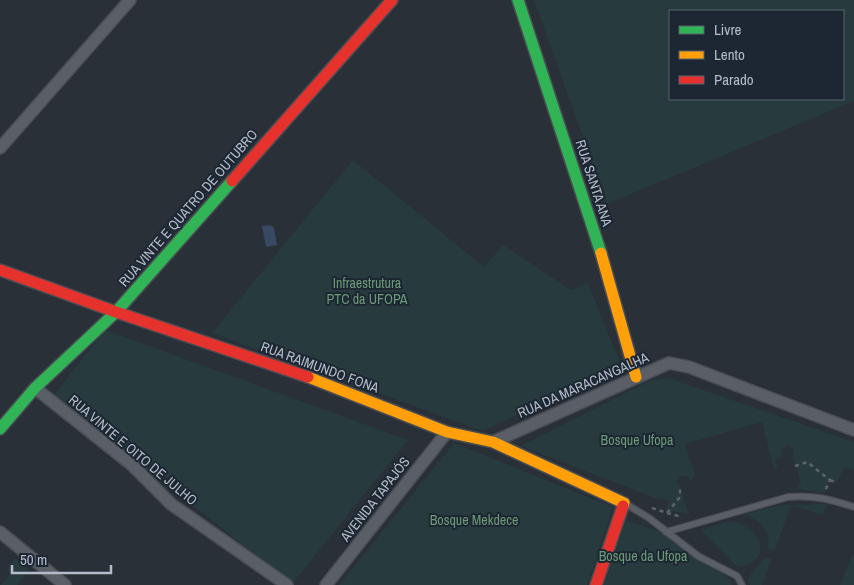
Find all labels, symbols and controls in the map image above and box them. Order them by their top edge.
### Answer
legend [669,10,844,100]
text: Livre [714,19,742,40]
text: Lento [714,44,745,65]
text: Parado [714,69,754,90]
street label: RUA VINTE E QUATRO DE OUTUBRO [115,126,261,290]
street label: RUA SANTA ANA [572,138,617,229]
park label: Infraestrutura PTC da UFOPA [327,274,408,308]
street label: RUA RAIMUNDO FONA [258,337,382,397]
street label: RUA DA MARACANGALHA [515,348,652,422]
street label: RUA VINTE E OITO DE JULHO [65,391,201,509]
park label: Bosque Ufopa [601,431,674,449]
street label: AVENIDA TAPAJÓS [336,453,414,546]
park label: Bosque Mekdece [430,511,518,529]
scale bar [12,542,111,574]
park label: Bosque da Ufopa [599,547,688,565]
text: 50 m [20,549,47,570]

